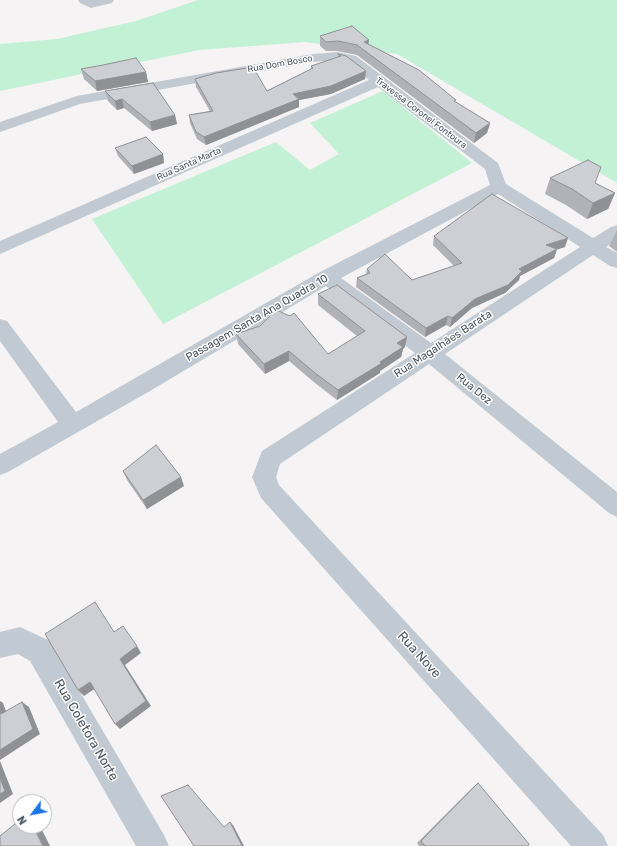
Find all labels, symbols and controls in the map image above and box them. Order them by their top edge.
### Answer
street label: Rua Dom Bosco [247,53,313,75]
street label: Travessa Coronel Fontoura [373,75,469,151]
street label: Rua Santa Marta [155,145,223,183]
street label: Passagem Santa Ana Quadra 10 [183,272,331,364]
street label: Rua Magalhães Barata [392,307,494,381]
street label: Rua Dez [454,371,494,407]
street label: Rua Nove [394,629,444,681]
street label: Rua Coletora Norte [51,676,121,784]
north arrow [12,794,52,834]
text: N [15,813,30,827]

